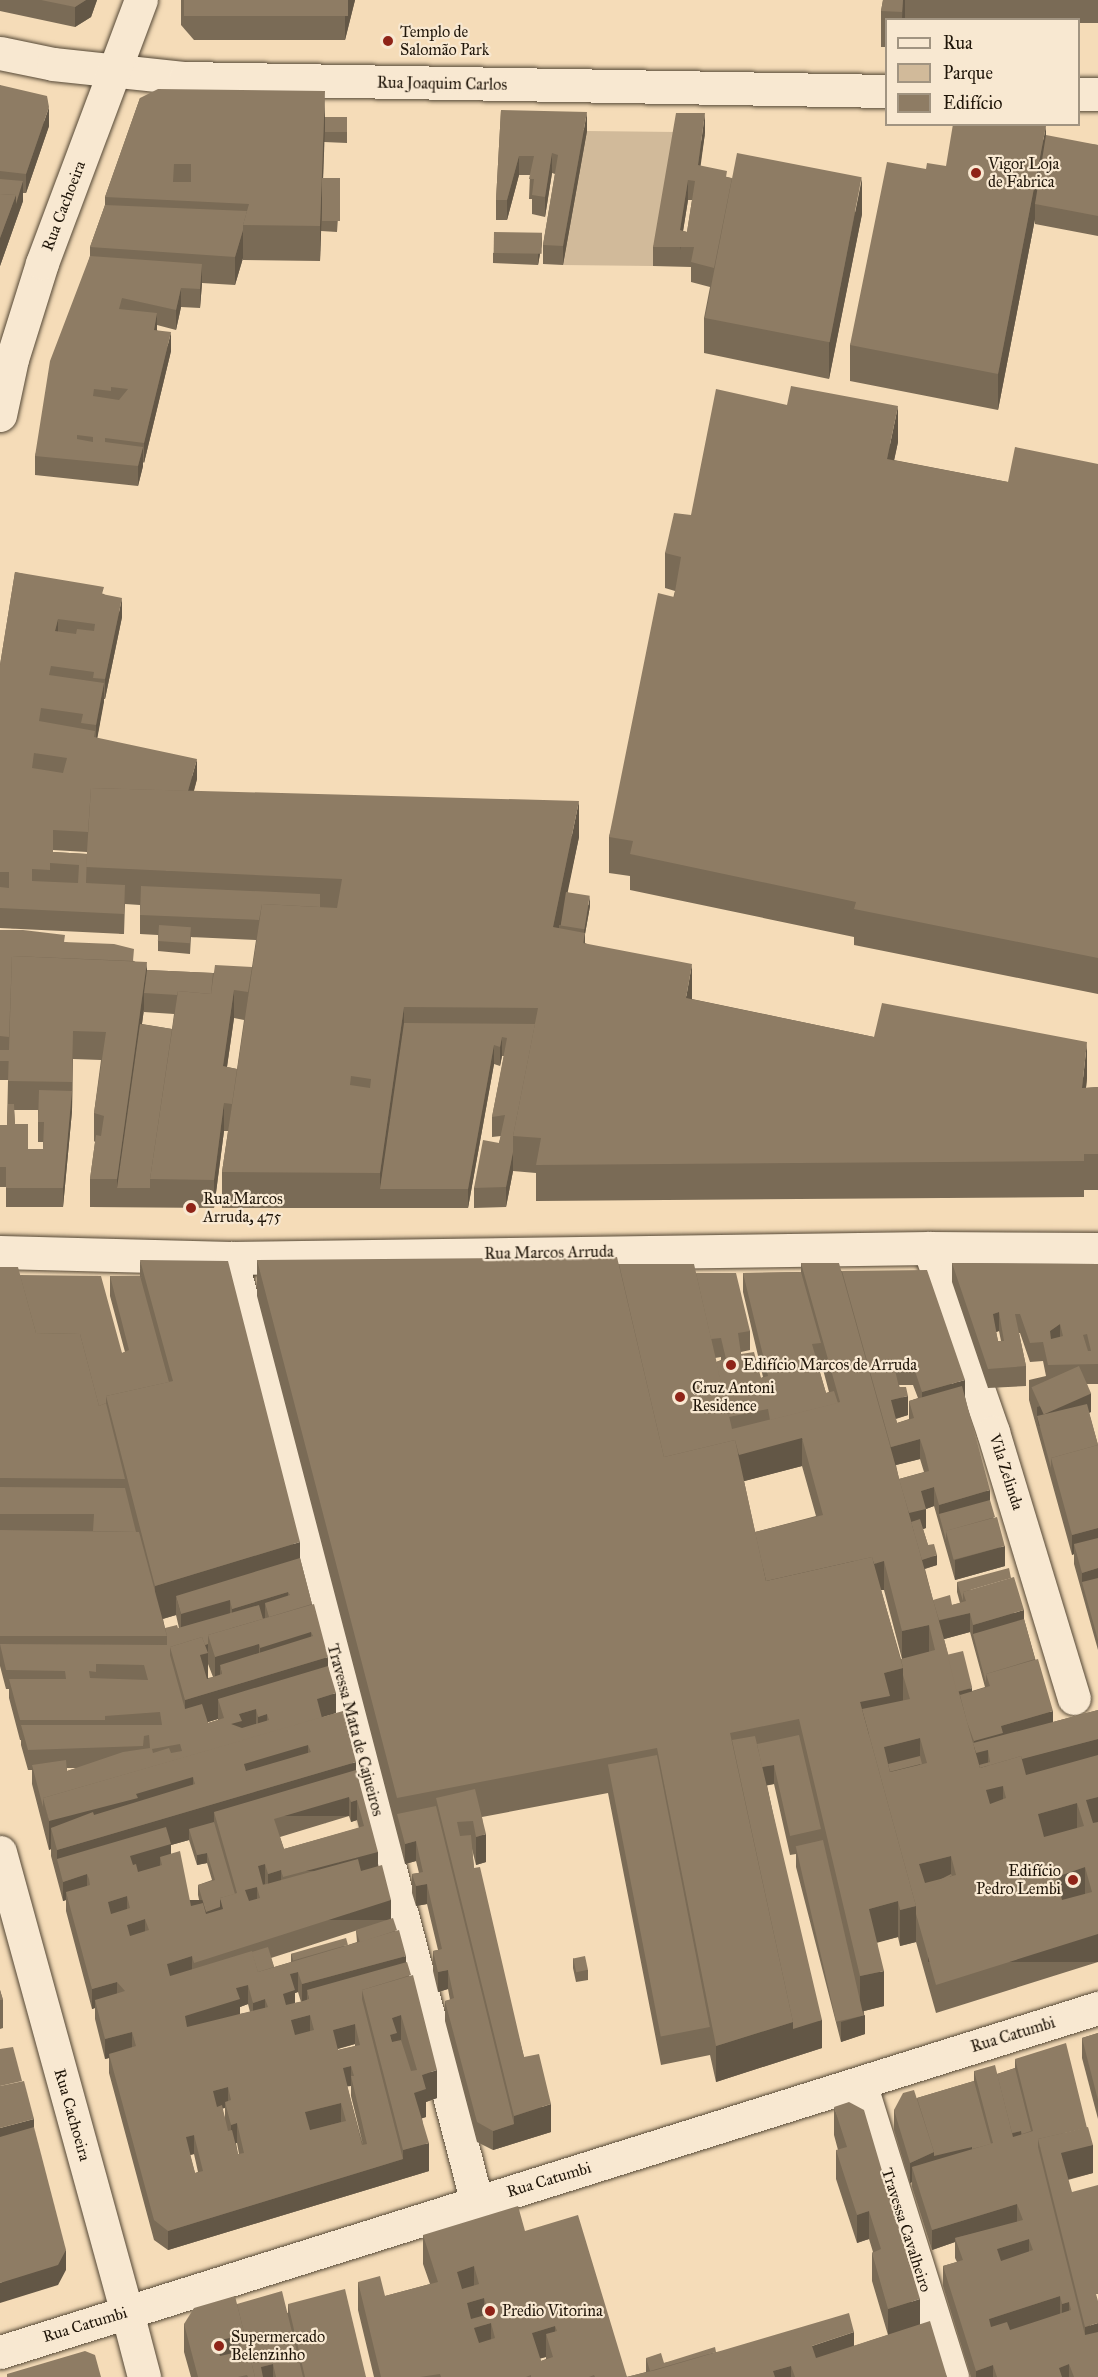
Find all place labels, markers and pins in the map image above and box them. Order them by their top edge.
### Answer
place label: Templo de Salomão Park [400,22,489,60]
marker: Templo de Salomão Park [381,34,395,48]
place label: Vigor Loja de Fabrica [988,154,1059,192]
marker: Vigor Loja de Fabrica [969,166,983,180]
place label: Rua Marcos Arruda, 475 [203,1189,283,1227]
marker: Rua Marcos Arruda, 475 [184,1201,198,1215]
place label: Edifício Marcos de Arruda [743,1355,917,1375]
marker: Edifício Marcos de Arruda [724,1358,738,1372]
place label: Cruz Antoni Residence [692,1378,775,1416]
marker: Cruz Antoni Residence [673,1390,687,1404]
place label: Edifício Pedro Lembi [976,1861,1061,1899]
marker: Edifício Pedro Lembi [1066,1873,1080,1887]
place label: Predio Vitorina [502,2301,603,2321]
marker: Predio Vitorina [483,2304,497,2318]
place label: Supermercado Belenzinho [231,2327,325,2365]
marker: Supermercado Belenzinho [212,2339,226,2353]

